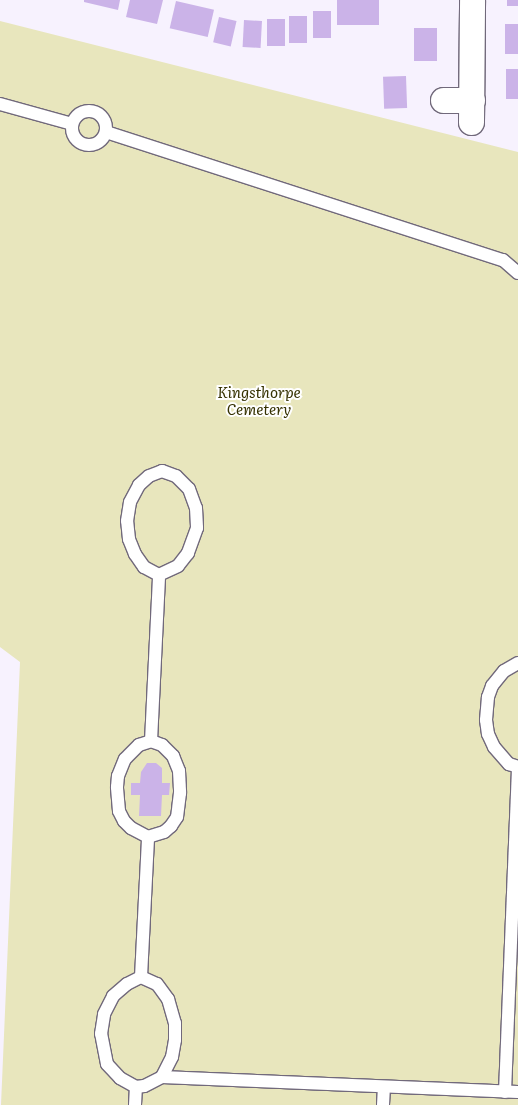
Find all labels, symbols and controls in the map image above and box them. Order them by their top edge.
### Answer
park label: Kingsthorpe Cemetery [217,382,301,417]

